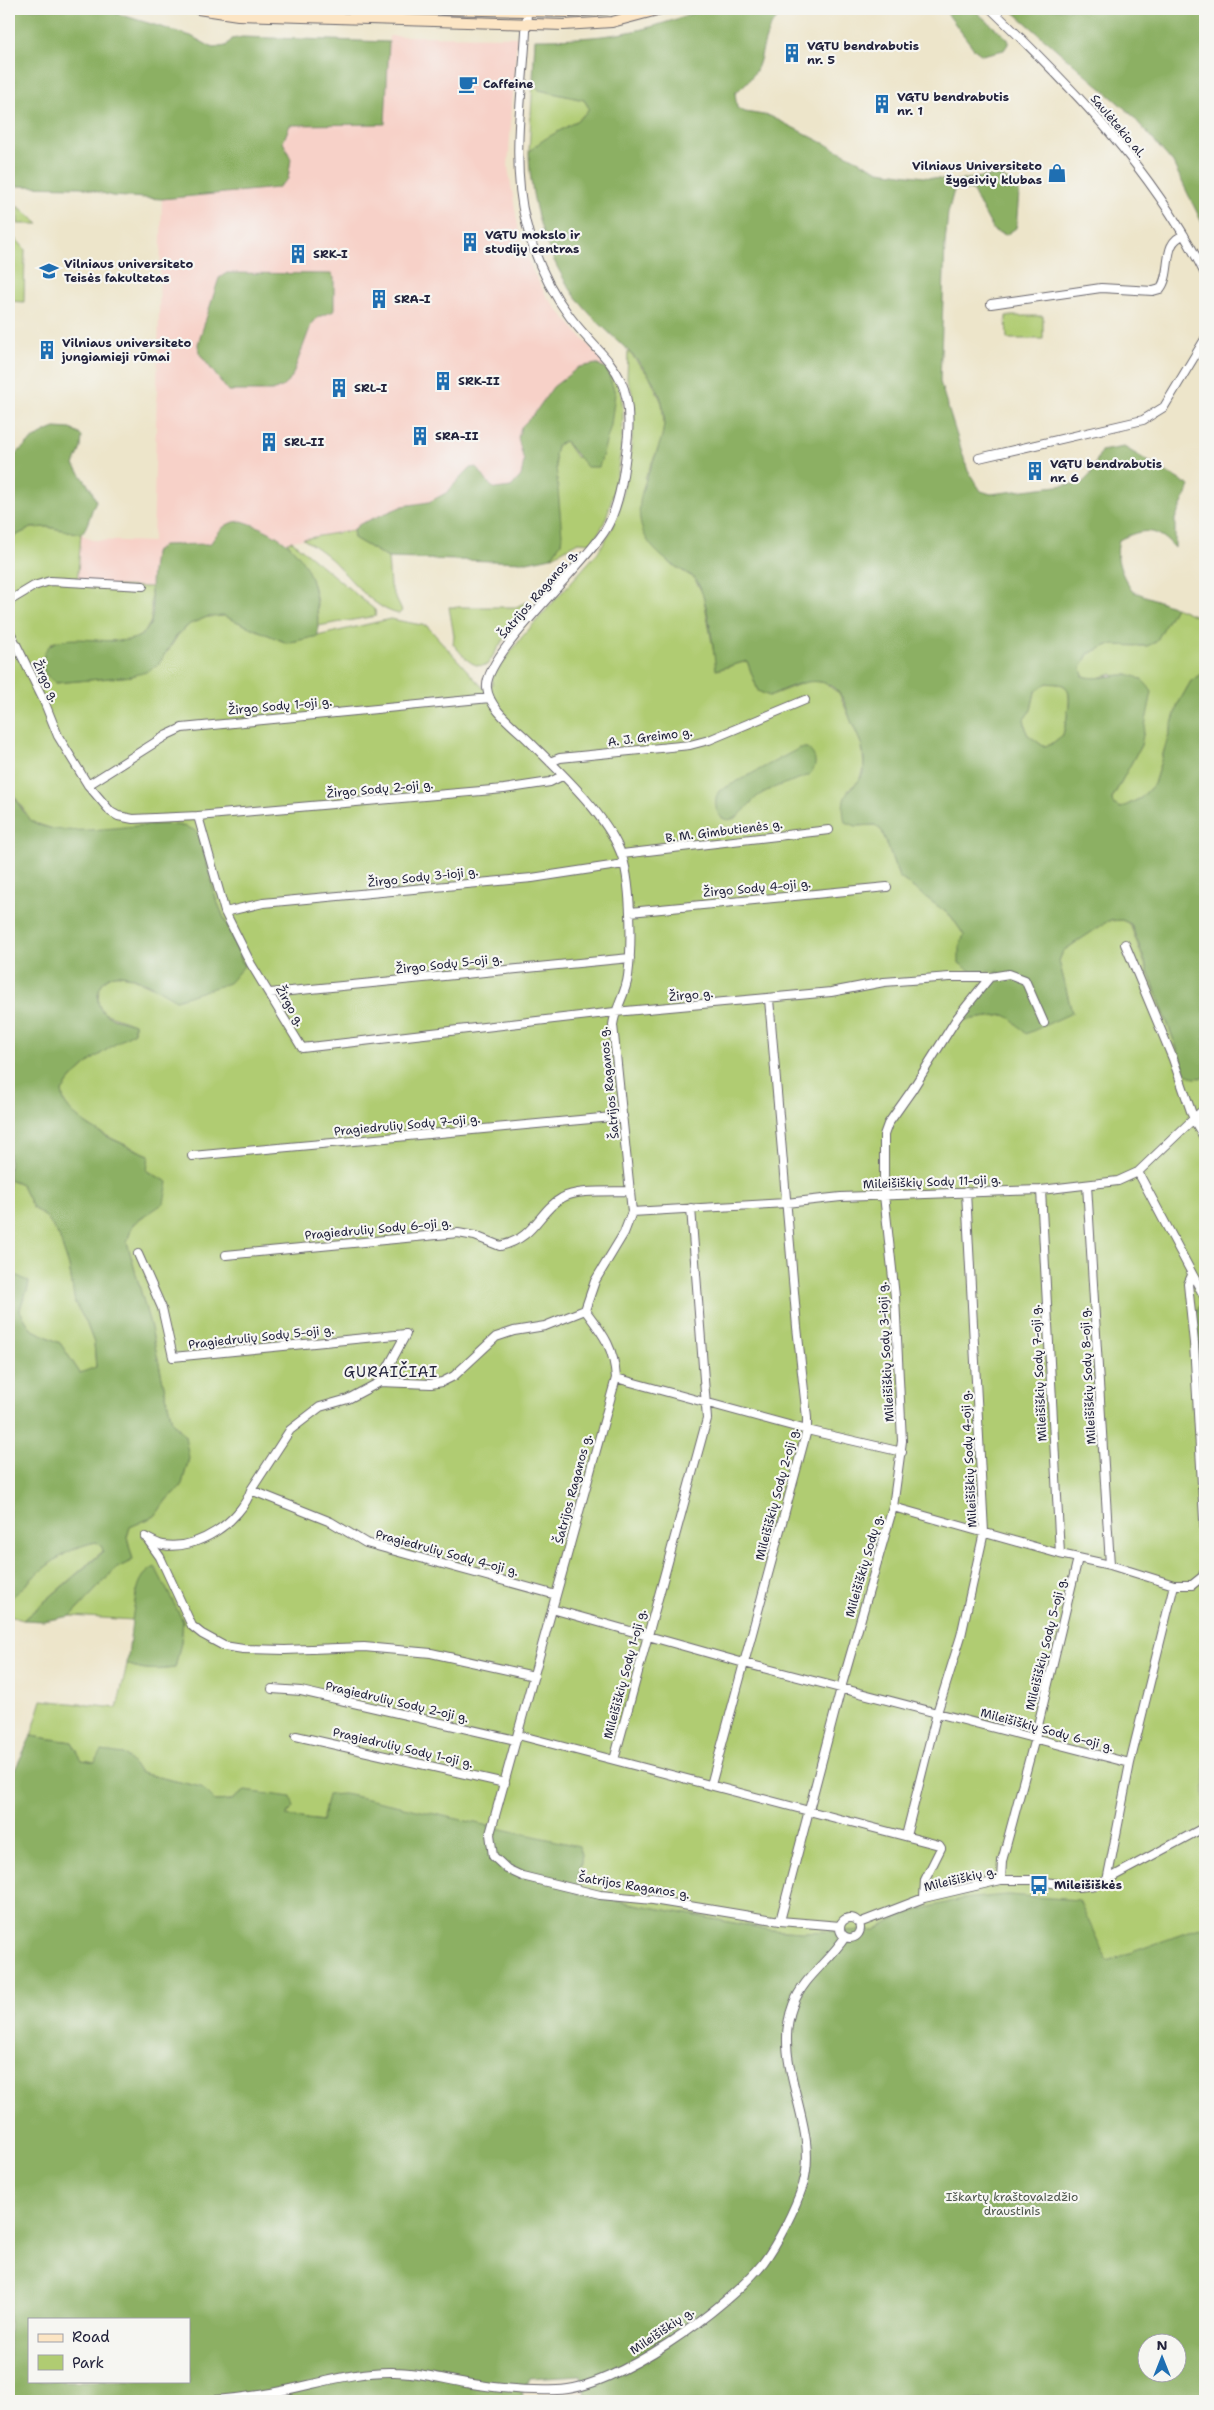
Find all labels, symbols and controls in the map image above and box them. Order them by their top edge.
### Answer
place label: VGTU bendrabutis nr. 5 [807,38,919,68]
building icon: VGTU bendrabutis nr. 5 [781,42,803,64]
cafe icon: Caffeine [457,73,479,95]
place label: Caffeine [483,76,534,92]
place label: VGTU bendrabutis nr. 1 [897,89,1009,119]
street label: Saulėtekio al. [1087,91,1149,161]
building icon: VGTU bendrabutis nr. 1 [871,93,893,115]
place label: Vilniaus Universiteto žygeivių klubas [912,158,1042,188]
shop icon: Vilniaus Universiteto žygeivių klubas [1046,162,1068,184]
place label: VGTU mokslo ir studijų centras [485,227,581,257]
building icon: VGTU mokslo ir studijų centras [459,231,481,253]
building icon: SRK-I [287,243,309,265]
place label: SRK-I [313,246,348,262]
place label: Vilniaus universiteto Teisės fakultetas [64,256,193,286]
school or university icon: Vilniaus universiteto Teisės fakultetas [38,260,60,282]
building icon: SRA-I [368,288,390,310]
place label: SRA-I [394,291,431,307]
place label: Vilniaus universiteto jungiamieji rūmai [61,335,191,365]
building icon: Vilniaus universiteto jungiamieji rūmai [36,339,58,361]
building icon: SRK-II [432,370,454,392]
place label: SRK-II [458,373,500,389]
building icon: SRL-I [328,377,350,399]
place label: SRL-I [354,380,387,396]
building icon: SRA-II [409,425,431,447]
place label: SRA-II [435,428,479,444]
building icon: SRL-II [258,431,280,453]
place label: SRL-II [284,434,325,450]
place label: VGTU bendrabutis nr. 6 [1050,456,1162,486]
building icon: VGTU bendrabutis nr. 6 [1024,460,1046,482]
street label: Šatrijos Raganos g. [495,546,581,642]
street label: Žirgo g. [29,658,63,704]
street label: Žirgo Sodų 1-oji g. [227,693,333,719]
street label: A. J. Greimo g. [607,724,693,750]
street label: Žirgo Sodų 2-oji g. [326,776,434,802]
street label: B. M. Gimbutienės g. [664,816,784,846]
street label: Žirgo Sodų 3-ioji g. [367,863,479,891]
street label: Žirgo Sodų 4-oji g. [703,875,811,901]
street label: Žirgo Sodų 5-oji g. [395,950,503,978]
street label: Žirgo g. [272,983,308,1029]
street label: Žirgo g. [668,985,714,1005]
street label: Šatrijos Raganos g. [595,1026,623,1140]
street label: Pragiedrulių Sodų 7-oji g. [333,1111,481,1139]
street label: Mileišiškių Sodų 11-oji g. [863,1172,1001,1192]
street label: Pragiedrulių Sodų 6-oji g. [304,1215,452,1243]
street label: Mileišiškių Sodų 3-ioji g. [874,1282,898,1422]
street label: Mileišiškių Sodų 7-oji g. [1027,1304,1051,1442]
street label: Mileišiškių Sodų 8-oji g. [1076,1307,1100,1445]
street label: Pragiedrulių Sodų 5-oji g. [187,1321,335,1353]
district label: GURAIČIAI [344,1361,438,1382]
street label: Mileišiškių Sodų 4-oji g. [957,1390,981,1528]
street label: Mileišiškių Sodų 2-oji g. [752,1426,802,1562]
street label: Šatrijos Raganos g. [551,1432,595,1546]
street label: Mileišiškių Sodų g. [842,1513,886,1619]
street label: Pragiedrulių Sodų 4-oji g. [374,1526,520,1580]
street label: Mileišiškių Sodų 5-oji g. [1022,1576,1070,1712]
street label: Mileišiškių Sodų 1-oji g. [600,1607,650,1741]
street label: Pragiedrulių Sodų 2-oji g. [324,1678,470,1726]
street label: Mileišiškių Sodų 6-oji g. [979,1705,1115,1755]
street label: Pragiedrulių Sodų 1-oji g. [331,1724,475,1772]
street label: Mileišiškių g. [922,1863,998,1895]
street label: Šatrijos Raganos g. [577,1869,691,1903]
bus stop icon: Mileišiškės [1028,1874,1050,1896]
place label: Mileišiškės [1054,1877,1122,1893]
park label: Iškartų kraštovaizdžio draustinis [946,2189,1078,2219]
street label: Mileišiškių g. [627,2304,697,2358]
legend [28,2318,190,2382]
text: Road [72,2327,110,2347]
north arrow [1136,2332,1186,2382]
text: N [1156,2336,1168,2354]
text: Park [72,2353,104,2373]

